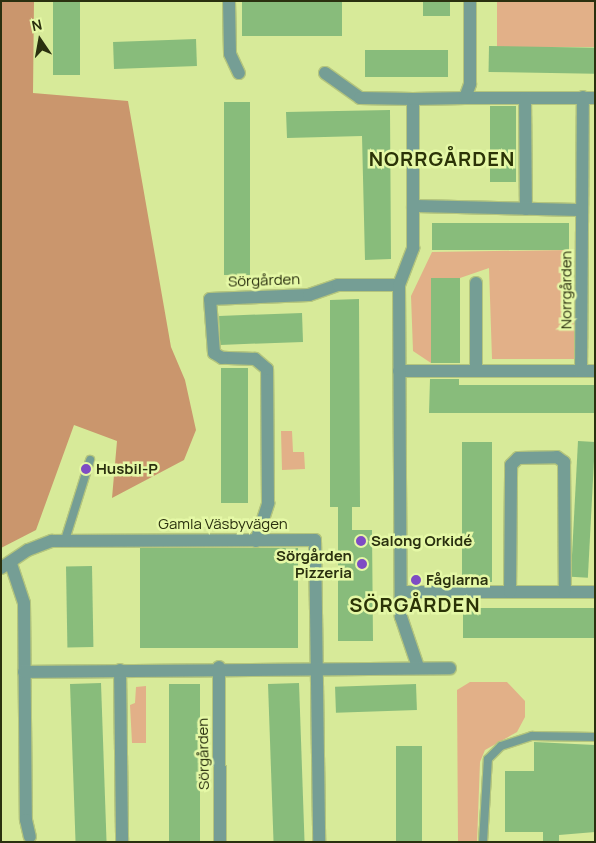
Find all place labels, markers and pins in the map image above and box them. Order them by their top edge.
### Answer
place label: Husbil-P [96,460,158,478]
marker: Husbil-P [80,463,92,475]
place label: Salong Orkidé [371,532,472,550]
marker: Salong Orkidé [355,535,367,547]
place label: Sörgården Pizzeria [276,546,352,581]
marker: Sörgården Pizzeria [356,558,368,570]
place label: Fåglarna [426,571,488,589]
marker: Fåglarna [410,574,422,586]

